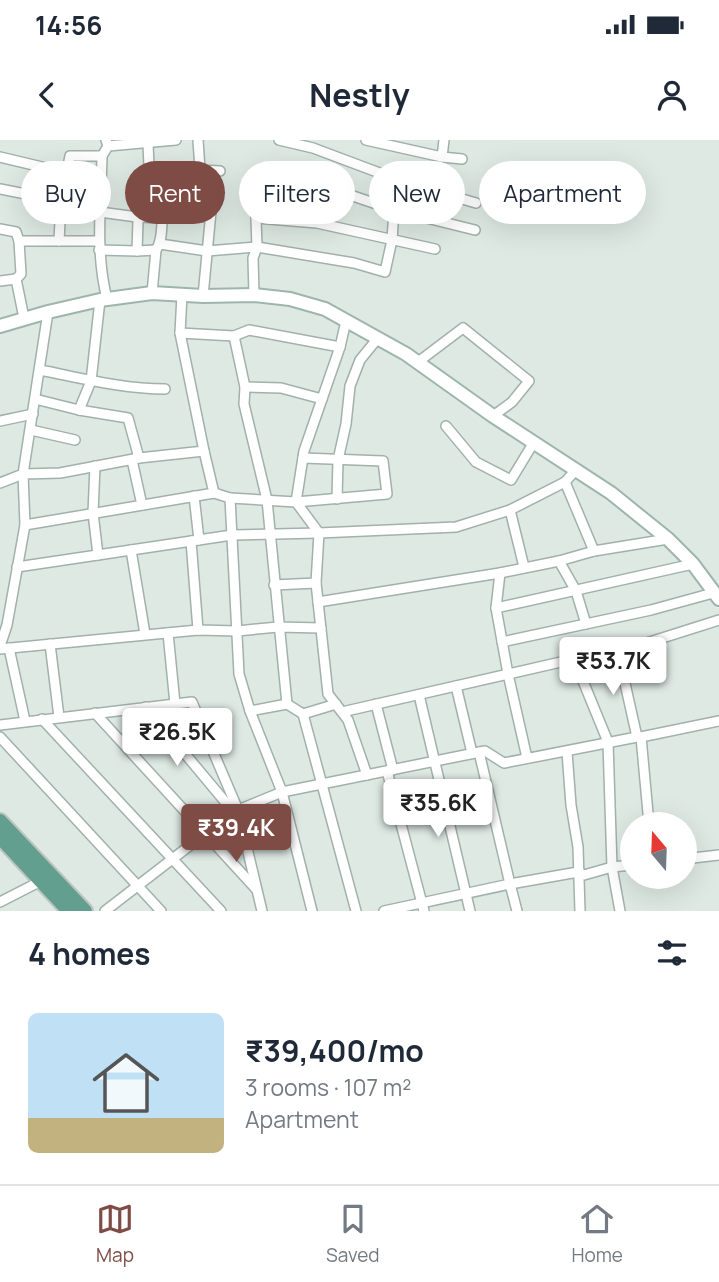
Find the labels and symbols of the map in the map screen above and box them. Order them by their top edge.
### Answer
pin: ₹53.7K [556,638,670,697]
pin: ₹26.5K [120,708,234,768]
pin: ₹35.6K [381,780,495,839]
pin: ₹39.4K [179,804,293,864]
north arrow [620,812,696,889]

